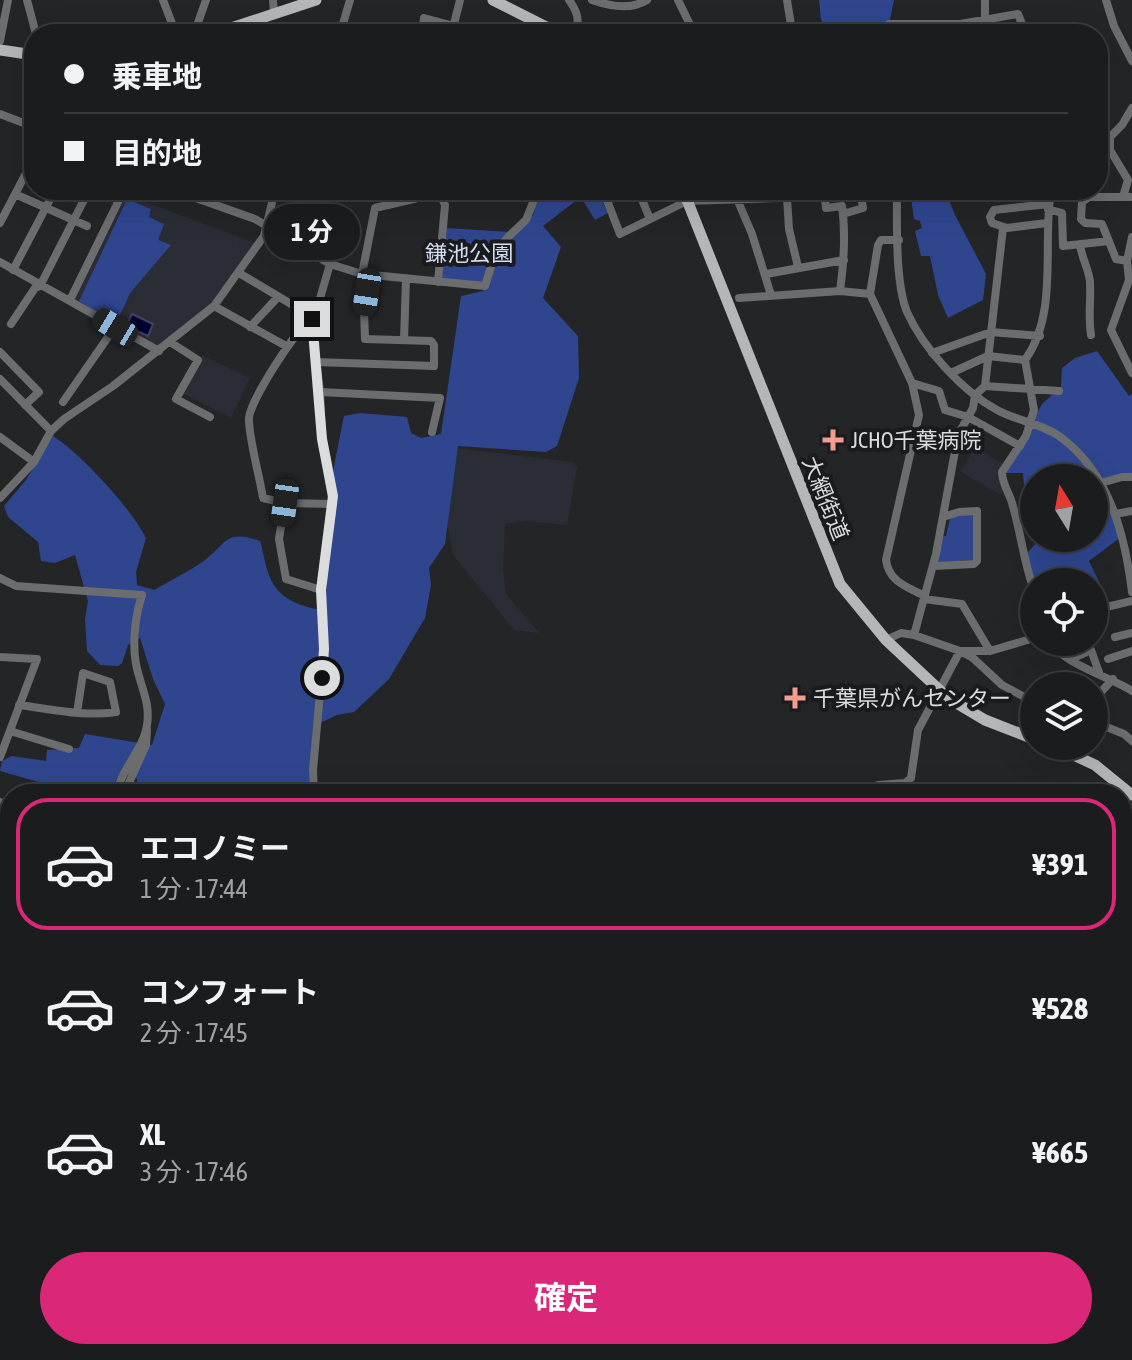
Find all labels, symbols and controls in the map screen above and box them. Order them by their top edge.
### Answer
text: 乗車地 [112,59,202,93]
text: 目的地 [112,136,202,170]
callout: 1 分 [264,203,360,259]
text: 1 分 [291,217,333,247]
park label: 鎌池公園 [425,240,513,266]
car [351,266,383,318]
route end [294,301,330,337]
car [88,304,142,350]
place label: JCHO千葉病院 [851,427,982,453]
marker: JCHO千葉病院 [822,429,844,451]
street label: 大網街道 [797,452,855,544]
north arrow [1020,464,1108,552]
map controls [1020,464,1108,760]
car [270,478,300,528]
button: locate [1020,568,1108,656]
route start [304,660,340,696]
button: layers [1020,672,1108,760]
place label: 千葉県がんセンター [813,685,1011,711]
marker: 千葉県がんセンター [784,687,806,709]
icon: car [44,828,116,900]
text: エコノミー [140,831,290,865]
text: ¥391 [1032,847,1088,881]
text: 1 分 · 17:44 [140,874,248,904]
icon: car [44,972,116,1044]
text: コンフォート [140,975,319,1009]
text: ¥528 [1032,991,1088,1025]
text: 2 分 · 17:45 [140,1018,248,1048]
icon: car [44,1116,116,1188]
text: XL [140,1117,165,1151]
text: ¥665 [1032,1135,1088,1169]
text: 3 分 · 17:46 [140,1157,248,1187]
button: 確定 [40,1252,1092,1344]

